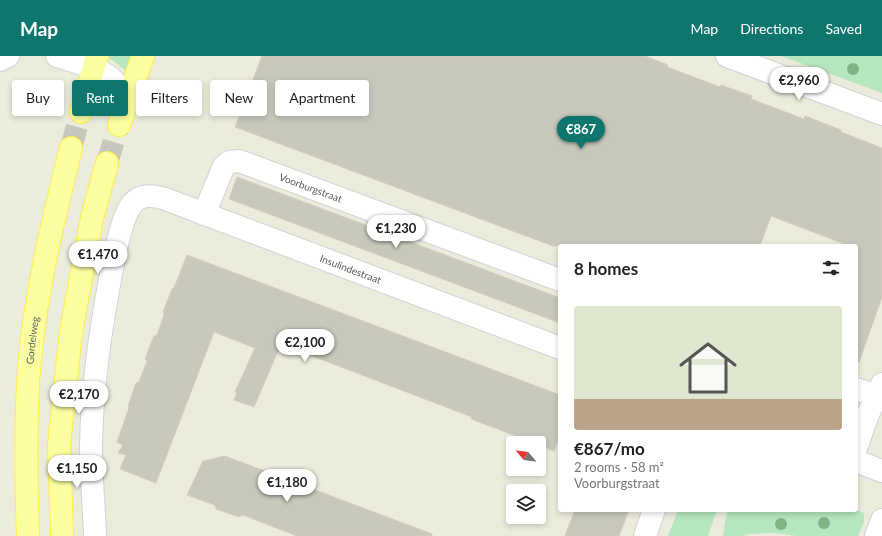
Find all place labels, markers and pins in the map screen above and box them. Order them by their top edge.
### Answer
pin: €2,960 [766,67,832,101]
pin: €867 [557,116,605,150]
pin: €1,230 [363,215,429,249]
pin: €1,470 [65,241,131,275]
pin: €2,100 [272,329,338,363]
pin: €2,170 [46,381,112,415]
pin: €1,150 [44,455,110,489]
pin: €1,180 [254,469,320,503]

